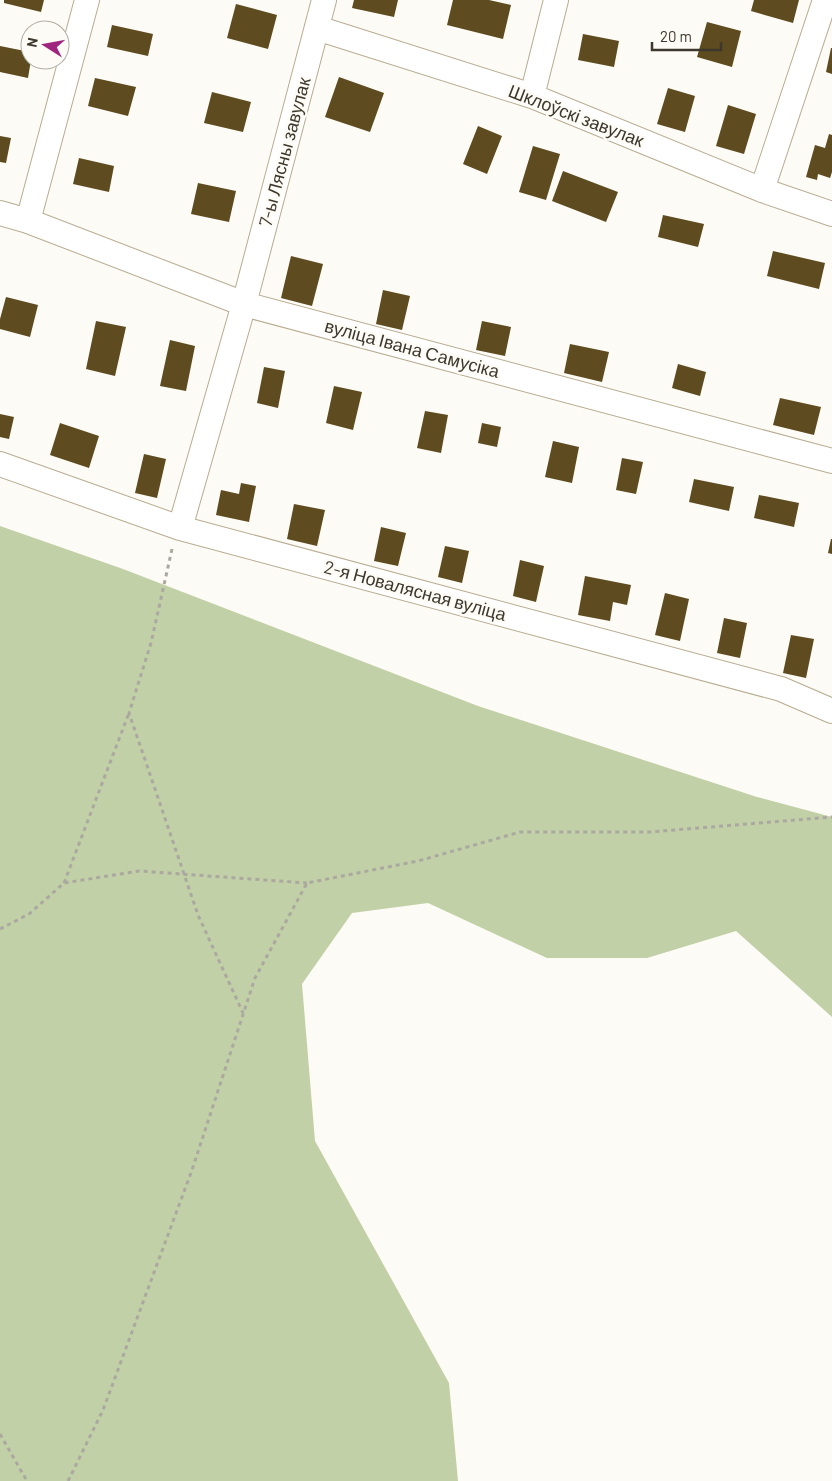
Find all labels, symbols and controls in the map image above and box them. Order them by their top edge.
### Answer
north arrow [20,20,70,70]
scale bar [652,20,721,52]
text: 20 m [660,27,692,45]
text: N [23,36,41,49]
street label: 7-ы Лясны завулак [254,75,315,229]
street label: Шклоўскі завулак [506,79,647,151]
street label: вуліца Івана Самусіка [322,314,503,382]
street label: 2-я Новалясная вуліца [322,555,510,625]

